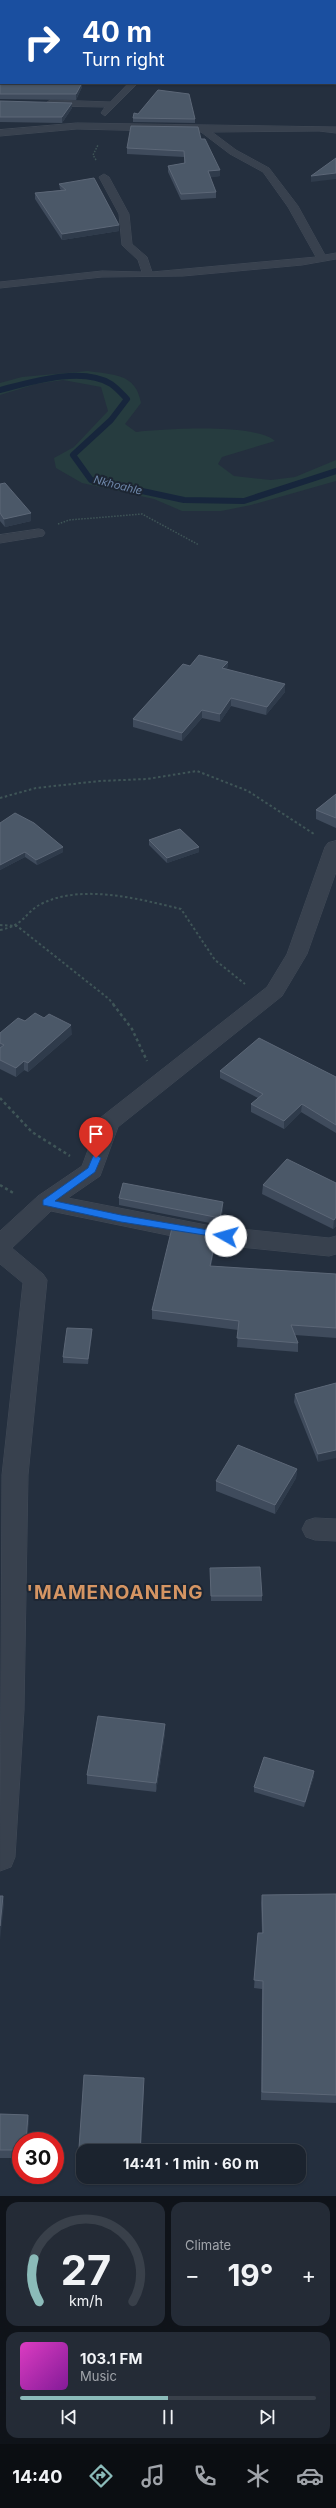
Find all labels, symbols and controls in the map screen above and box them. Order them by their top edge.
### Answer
text: 40 m [82,15,152,49]
icon: right [16,16,68,68]
text: Turn right [82,49,165,70]
water label: Nkhoahle [92,472,144,498]
pin [79,1117,113,1158]
icon: arrive [85,1123,107,1145]
position arrow [205,1215,247,1257]
district label: 'MAMENOANENG [27,1581,203,1604]
speed limit sign: 30 [12,2132,64,2184]
text: 14:41 · 1 min · 60 m [123,2154,259,2173]
text: Climate [185,2237,231,2253]
text: 27 [60,2245,111,2295]
text: 19° [227,2257,274,2293]
text: − [185,2262,200,2288]
text: + [301,2262,316,2288]
text: km/h [69,2292,102,2309]
text: 103.1 FM [80,2349,142,2368]
text: Music [80,2368,117,2384]
icon: previous [58,2406,80,2428]
icon: pause [157,2406,179,2428]
icon: next [256,2406,278,2428]
icon: directions [87,2462,115,2490]
icon: music [139,2462,167,2490]
icon: phone [191,2462,219,2490]
icon: climate [244,2462,272,2490]
icon: car [296,2462,324,2490]
text: 14:40 [12,2466,62,2487]

